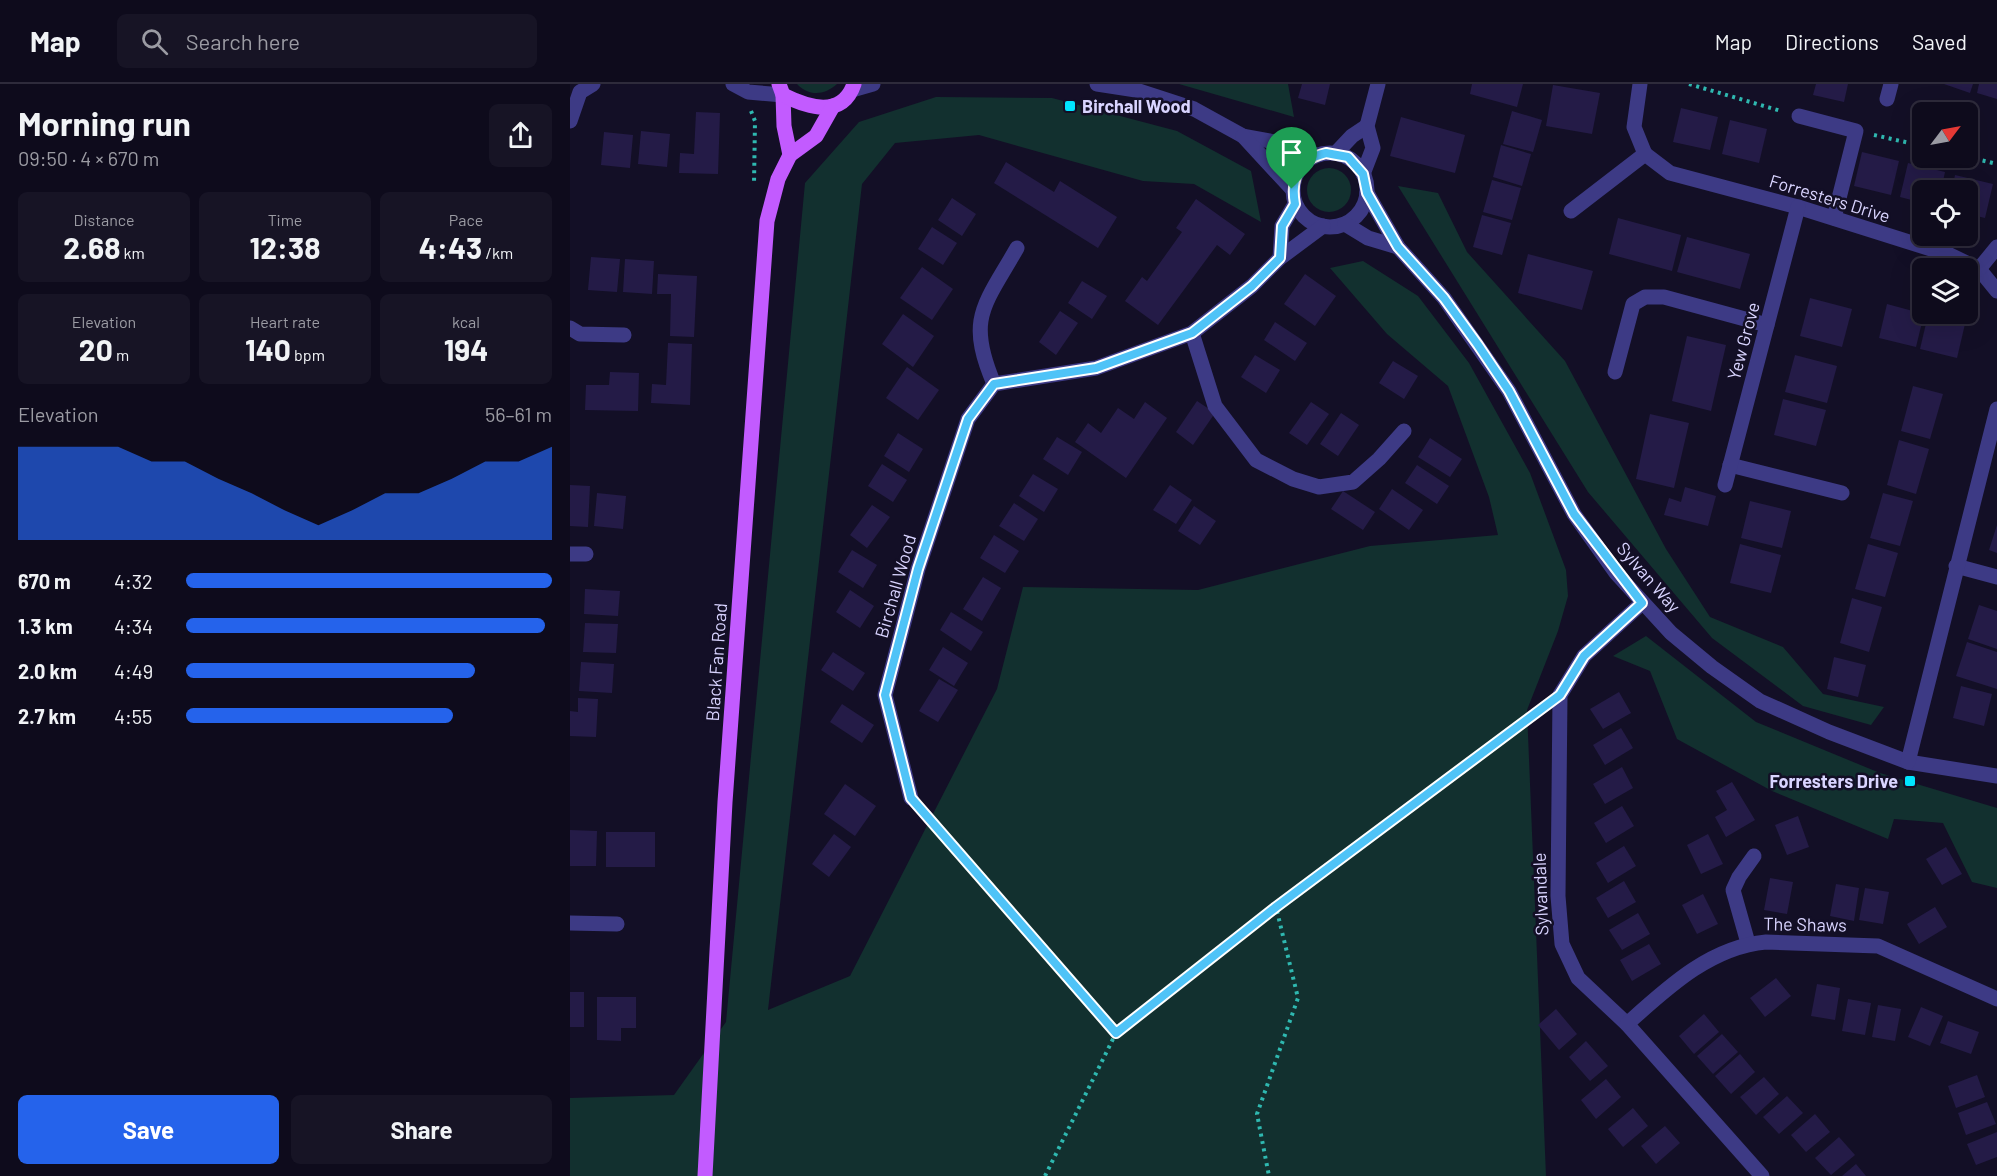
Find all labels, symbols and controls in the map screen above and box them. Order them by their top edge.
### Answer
search box [117,14,537,68]
text: Map [30,24,81,58]
icon: search [138,25,171,58]
text: Search here [186,28,300,54]
text: Map [1715,29,1752,54]
text: Directions [1785,29,1879,54]
text: Saved [1912,29,1967,54]
place label: Birchall Wood [1082,95,1191,117]
marker: Birchall Wood [1063,99,1077,113]
north arrow [1912,102,1978,168]
map controls [1912,102,1978,324]
text: Morning run [18,103,191,143]
button: share [489,104,552,167]
pin [1266,127,1317,189]
icon: arrive [1275,136,1308,169]
text: 09:50 · 4 × 670 m [18,146,159,170]
street label: Forresters Drive [1767,169,1893,227]
button: locate [1912,180,1978,246]
text: Distance [74,210,134,229]
text: Time [268,210,302,229]
text: Pace [449,210,483,229]
text: 2.68 [63,229,120,265]
text: 12:38 [250,229,320,265]
text: 4:43 [419,229,482,265]
text: km [120,243,145,262]
text: /km [482,243,513,262]
button: layers [1912,258,1978,324]
street label: Yew Grove [1722,300,1764,382]
text: Elevation [72,312,136,331]
text: Heart rate [250,312,320,331]
text: kcal [452,312,480,331]
text: 20 [79,331,113,367]
text: 140 [245,331,291,367]
text: 194 [444,331,488,367]
text: m [113,345,129,364]
text: bpm [291,345,325,364]
text: Elevation [18,402,99,426]
text: 56–61 m [485,402,552,426]
street label: Birchall Wood [870,532,920,640]
street label: Sylvan Way [1612,537,1686,617]
text: 670 m [18,569,71,593]
text: 4:32 [114,569,153,593]
street label: Black Fan Road [701,602,731,722]
text: 1.3 km [18,614,73,638]
text: 4:34 [114,614,153,638]
text: 2.0 km [18,659,77,683]
text: 4:49 [114,659,153,683]
text: 2.7 km [18,704,76,728]
text: 4:55 [114,704,152,728]
place label: Forresters Drive [1770,770,1898,792]
marker: Forresters Drive [1903,774,1917,788]
street label: Sylvandale [1528,852,1552,936]
street label: The Shaws [1763,912,1847,936]
button: Save [18,1095,279,1164]
button: Share [291,1095,552,1164]

